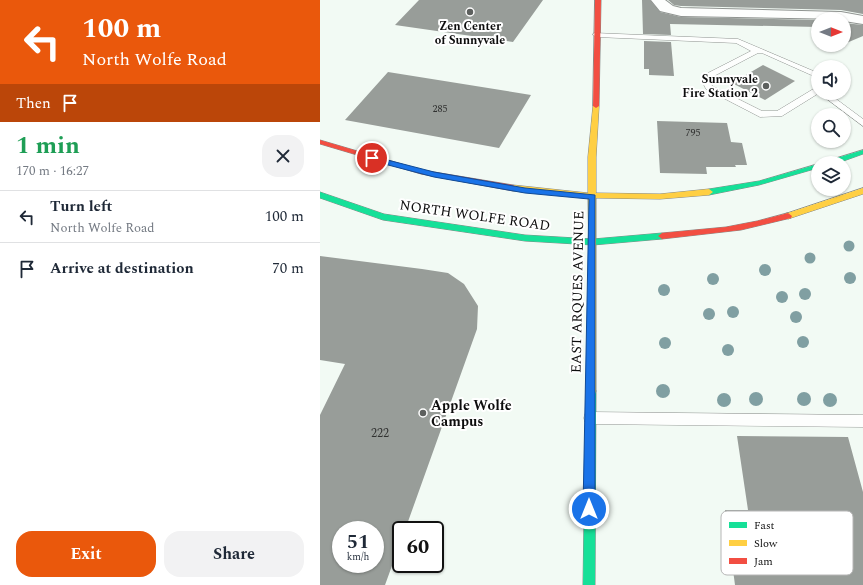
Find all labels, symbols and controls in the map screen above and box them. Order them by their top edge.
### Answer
text: 100 m [82,7,161,50]
marker: Zen Center of Sunnyvale [465,7,475,17]
north arrow [811,12,851,52]
map controls [811,12,851,196]
icon: left [16,16,68,68]
place label: Zen Center of Sunnyvale [435,17,505,50]
text: North Wolfe Road [82,46,227,73]
button: sound [811,60,851,100]
place label: Sunnyvale Fire Station 2 [682,70,758,103]
marker: Sunnyvale Fire Station 2 [761,81,771,91]
text: Then [16,92,51,115]
icon: arrive [59,92,81,114]
house number: 285 [433,101,448,117]
button: search [811,108,851,148]
house number: 795 [686,125,701,141]
text: 1 min [16,128,80,164]
button: close [262,135,304,177]
pin [355,141,389,175]
icon: arrive [361,147,383,169]
button: layers [811,156,851,196]
text: 170 m · 16:27 [16,161,89,181]
text: Turn left [50,195,112,218]
street label: NORTH WOLFE ROAD [398,195,552,236]
text: 100 m [265,205,304,228]
icon: left [16,206,38,228]
street label: EAST ARQUES AVENUE [566,211,589,373]
text: North Wolfe Road [50,218,155,238]
text: Arrive at destination [50,257,194,280]
text: 70 m [272,257,304,280]
icon: arrive [16,258,38,280]
place label: Apple Wolfe Campus [431,395,512,432]
marker: Apple Wolfe Campus [418,408,428,418]
house number: 222 [371,424,389,443]
position arrow [568,488,610,530]
legend [721,511,853,575]
text: Fast [754,517,775,534]
speed limit sign: 60 [392,521,444,573]
text: 51 [347,527,369,557]
button: Exit [16,531,156,577]
button: Share [164,531,304,577]
text: Slow [754,535,778,552]
text: km/h [347,549,369,565]
text: Jam [754,553,773,570]

